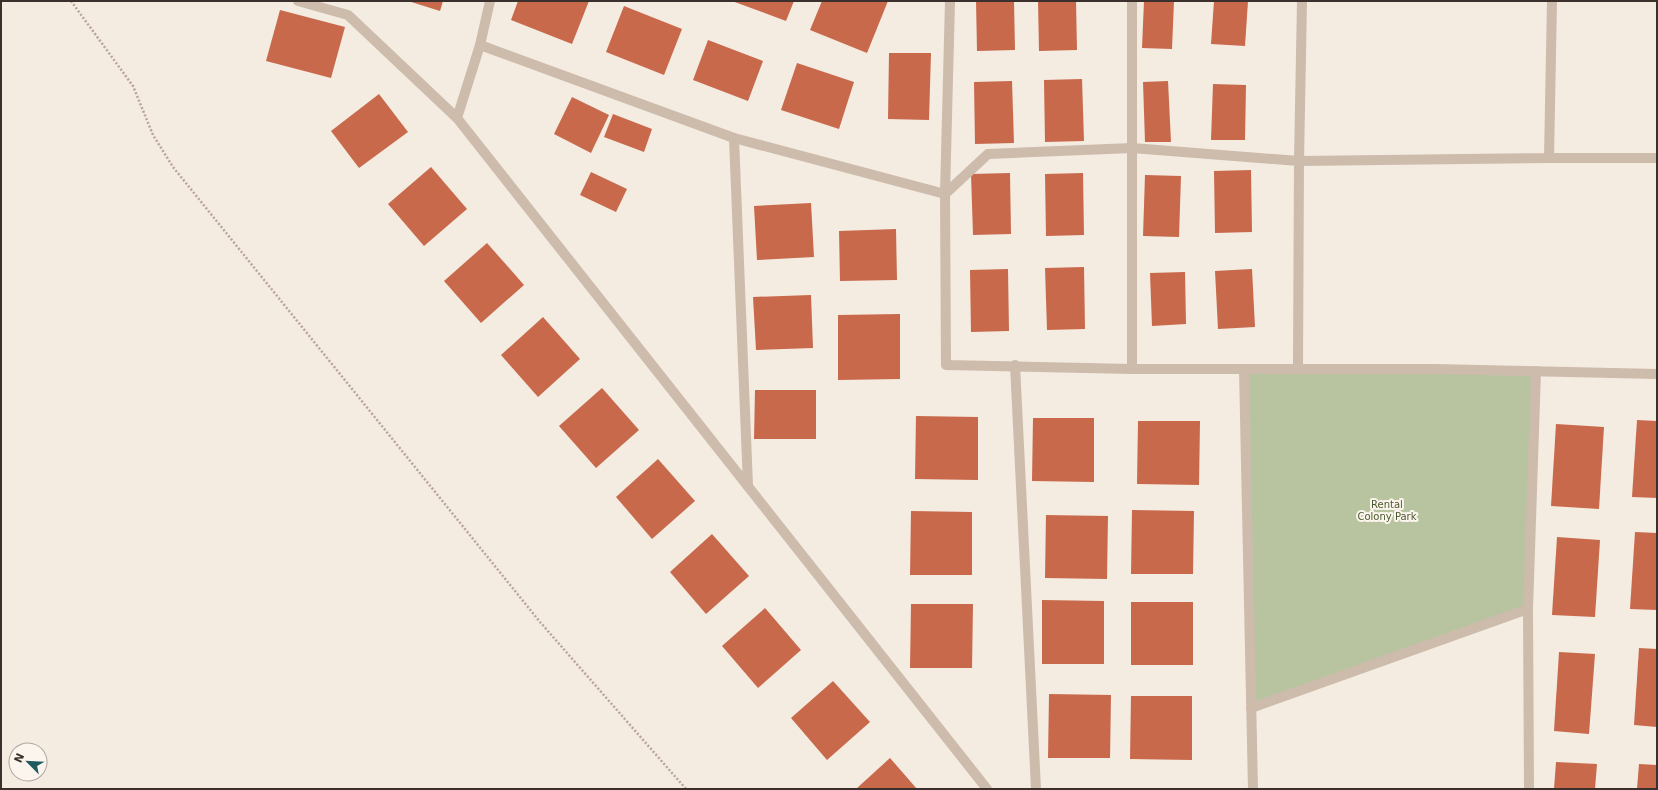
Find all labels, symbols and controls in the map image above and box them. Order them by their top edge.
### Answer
park label: Rental Colony Park [1357,499,1417,522]
north arrow [8,742,48,782]
text: N [12,751,27,765]

